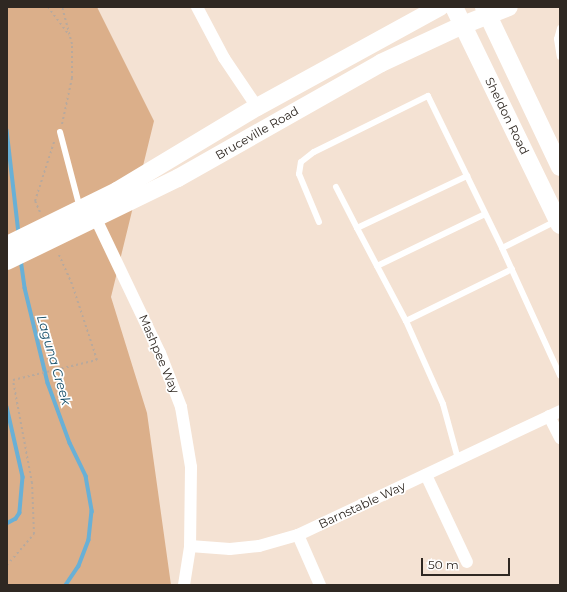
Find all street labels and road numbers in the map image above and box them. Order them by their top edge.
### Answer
street label: Sheldon Road [482,75,532,157]
street label: Bruceville Road [213,103,301,163]
street label: Mashpee Way [136,312,182,396]
street label: Barnstable Way [316,479,408,531]

